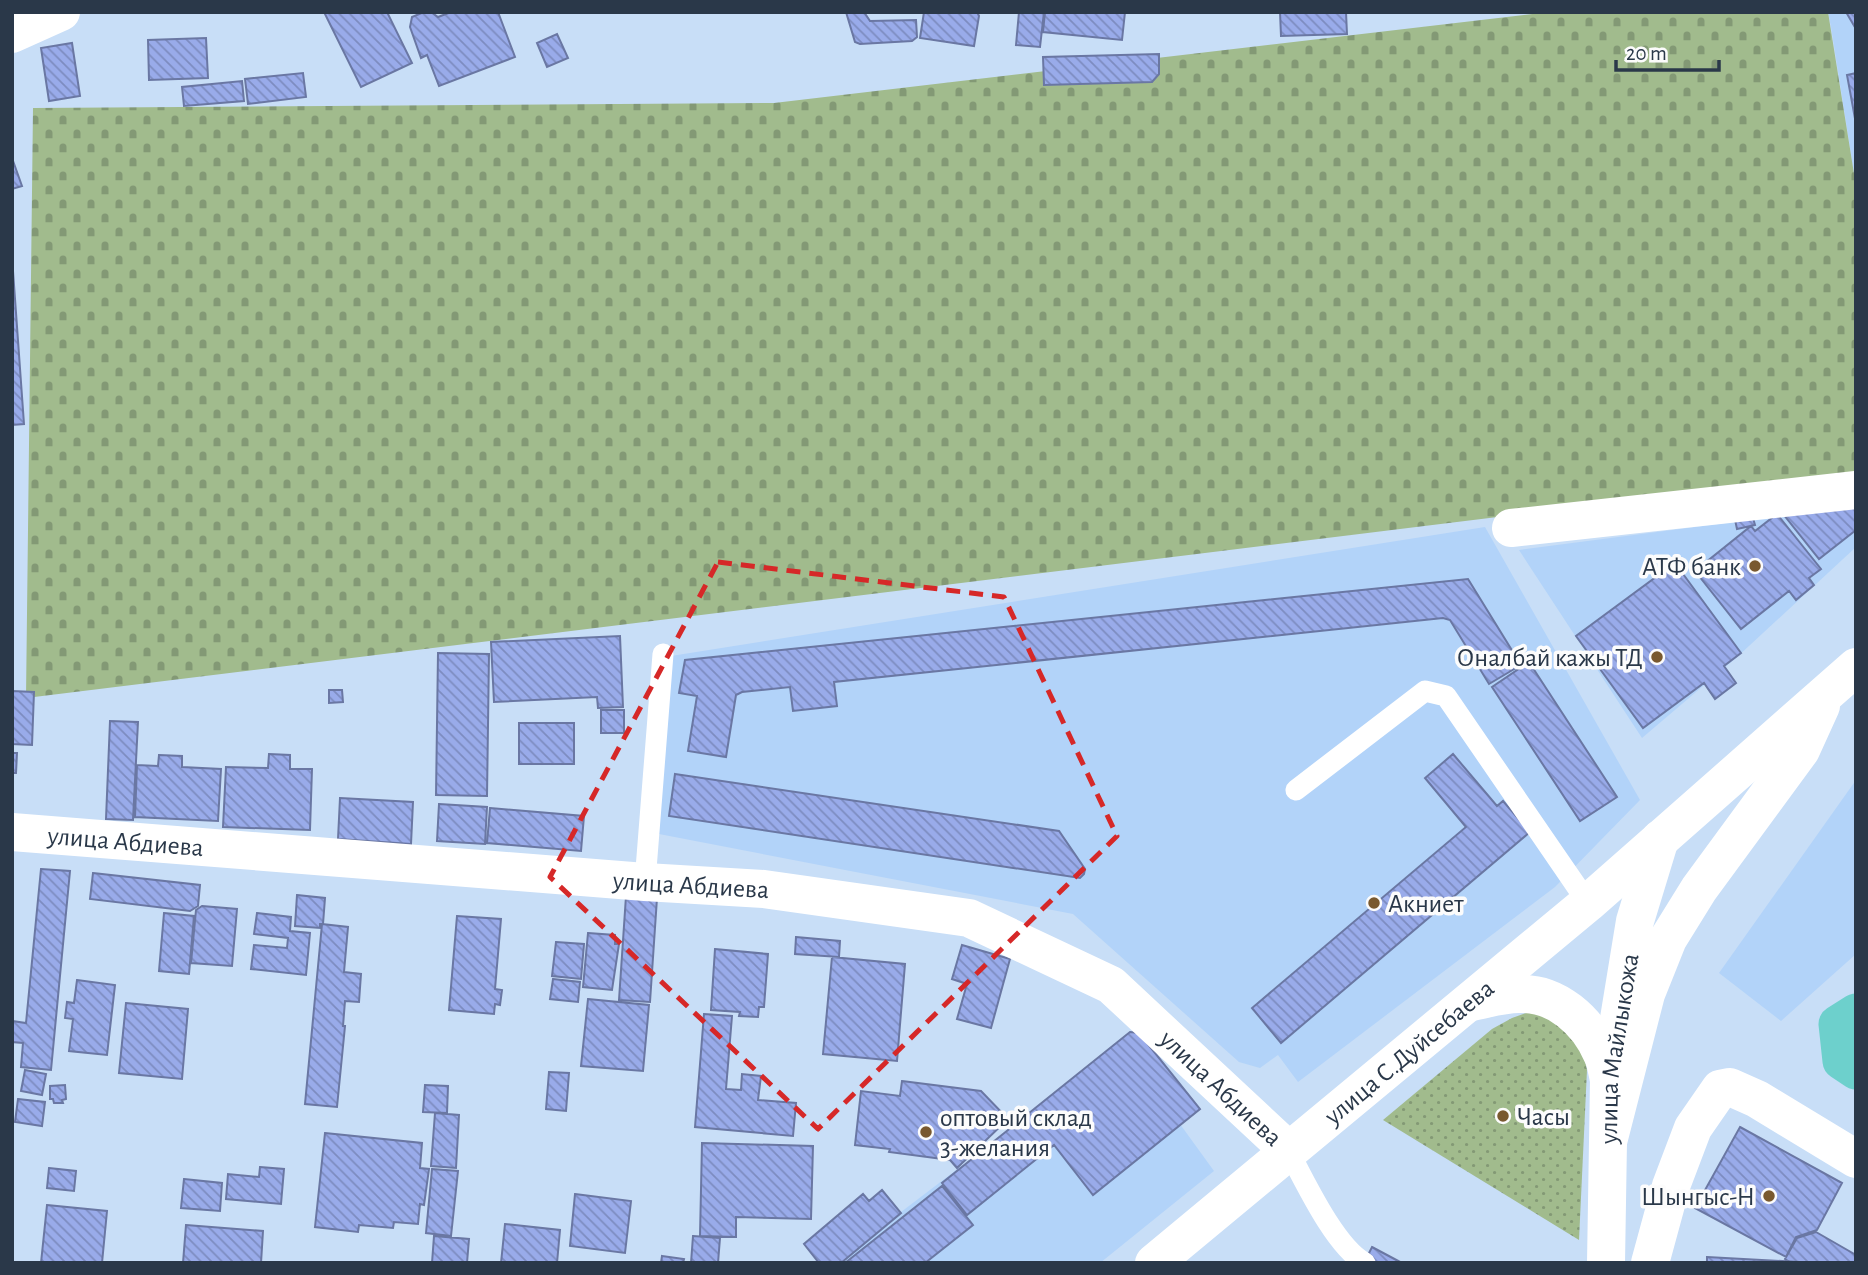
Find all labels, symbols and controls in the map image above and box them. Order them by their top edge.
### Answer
scale bar [1616,28,1719,72]
text: 20 m [1626,43,1667,64]
place label: АТФ банк [1642,554,1741,580]
marker: АТФ банк [1747,558,1763,574]
place label: Оналбай кажы ТД [1457,645,1643,671]
marker: Оналбай кажы ТД [1649,649,1665,665]
street label: улица Абдиева [46,823,205,861]
street label: улица Абдиева [611,867,770,903]
place label: Акниет [1388,891,1464,917]
marker: Акниет [1366,895,1382,911]
street label: улица Майлыкожа [1596,952,1644,1145]
street label: улица С.Дуйсебаева [1319,975,1499,1131]
street label: улица Абдиева [1154,1025,1287,1151]
place label: Часы [1517,1104,1570,1130]
place label: оптовый склад 3-желания [940,1105,1092,1161]
marker: Часы [1495,1108,1511,1124]
marker: оптовый склад 3-желания [918,1124,934,1140]
place label: Шынгыс-Н [1641,1184,1755,1210]
marker: Шынгыс-Н [1761,1188,1777,1204]

